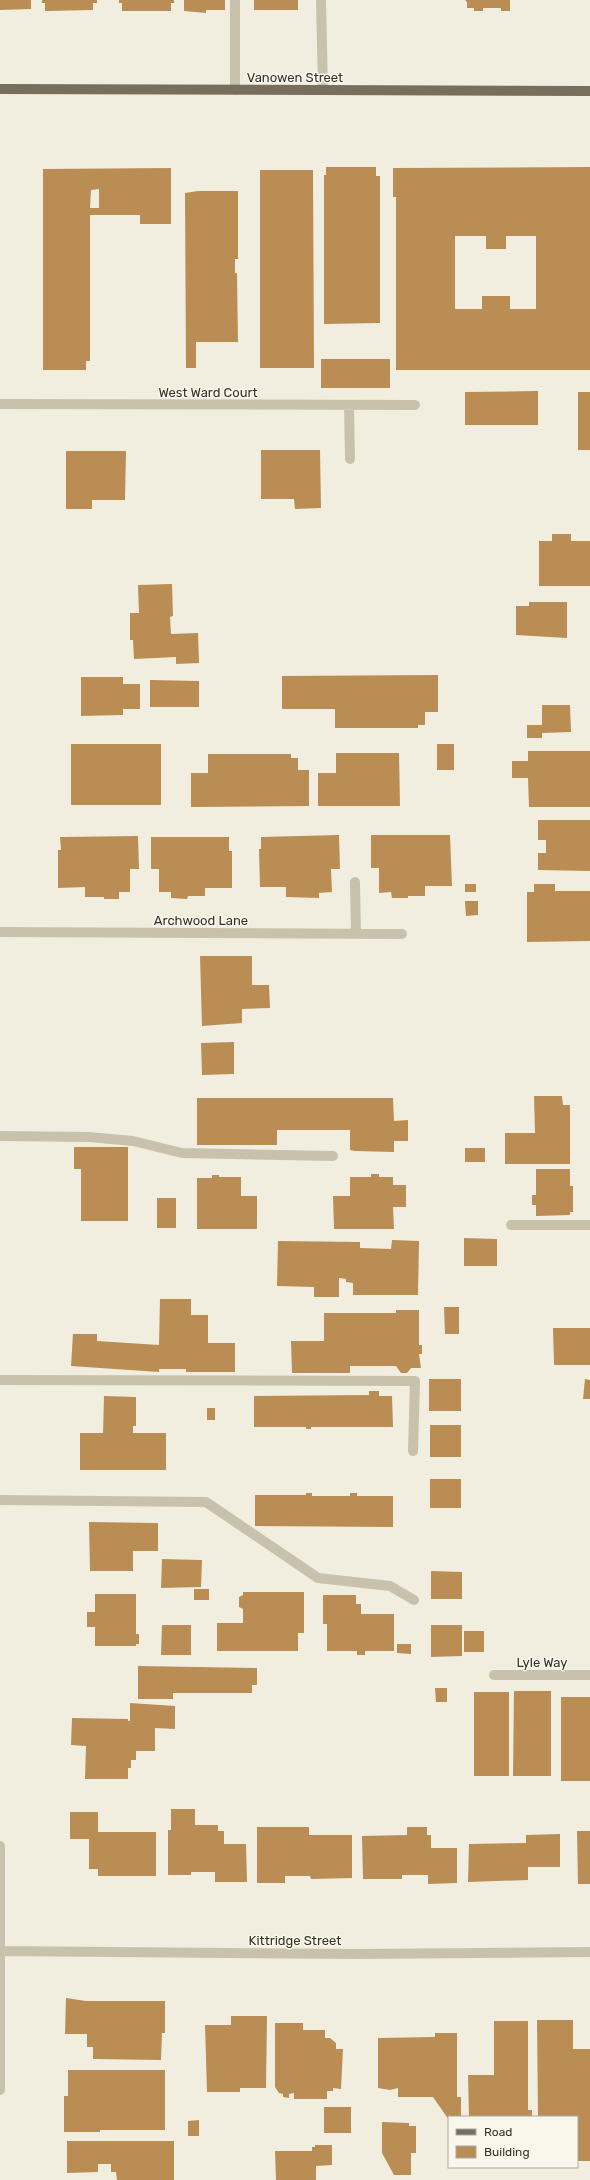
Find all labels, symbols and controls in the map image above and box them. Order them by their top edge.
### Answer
street label: Vanowen Street [247,70,343,85]
street label: West Ward Court [158,385,258,400]
street label: Archwood Lane [154,913,248,928]
street label: Lyle Way [517,1655,568,1670]
street label: Kittridge Street [249,1933,341,1949]
legend [448,2116,578,2168]
text: Road [484,2125,512,2139]
text: Building [484,2145,530,2159]

